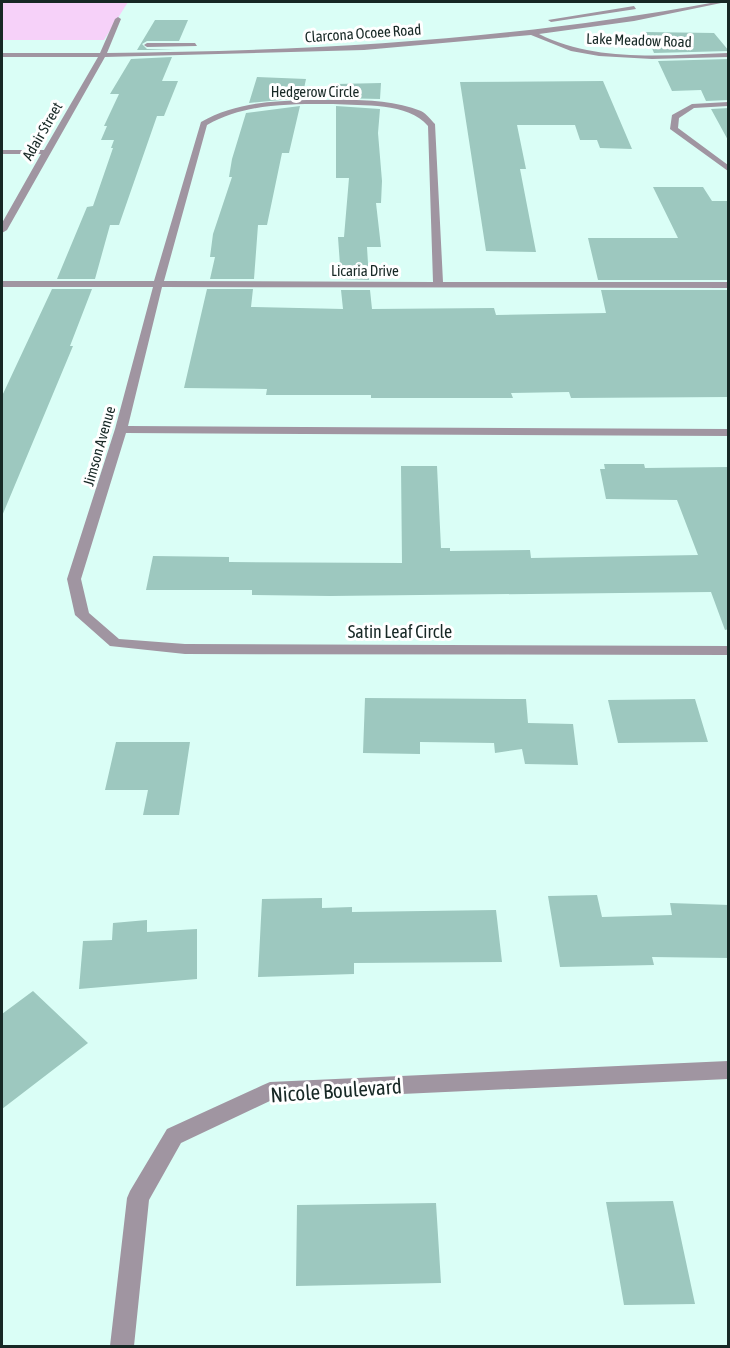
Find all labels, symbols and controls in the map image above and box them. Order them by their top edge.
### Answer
street label: Clarcona Ocoee Road [304,20,422,46]
street label: Lake Meadow Road [586,30,692,50]
street label: Hedgerow Circle [271,83,360,100]
street label: Adair Street [19,99,65,163]
street label: Licaria Drive [331,262,399,279]
street label: Jimson Avenue [79,404,119,488]
street label: Satin Leaf Circle [348,621,452,642]
street label: Nicole Boulevard [270,1073,402,1107]

